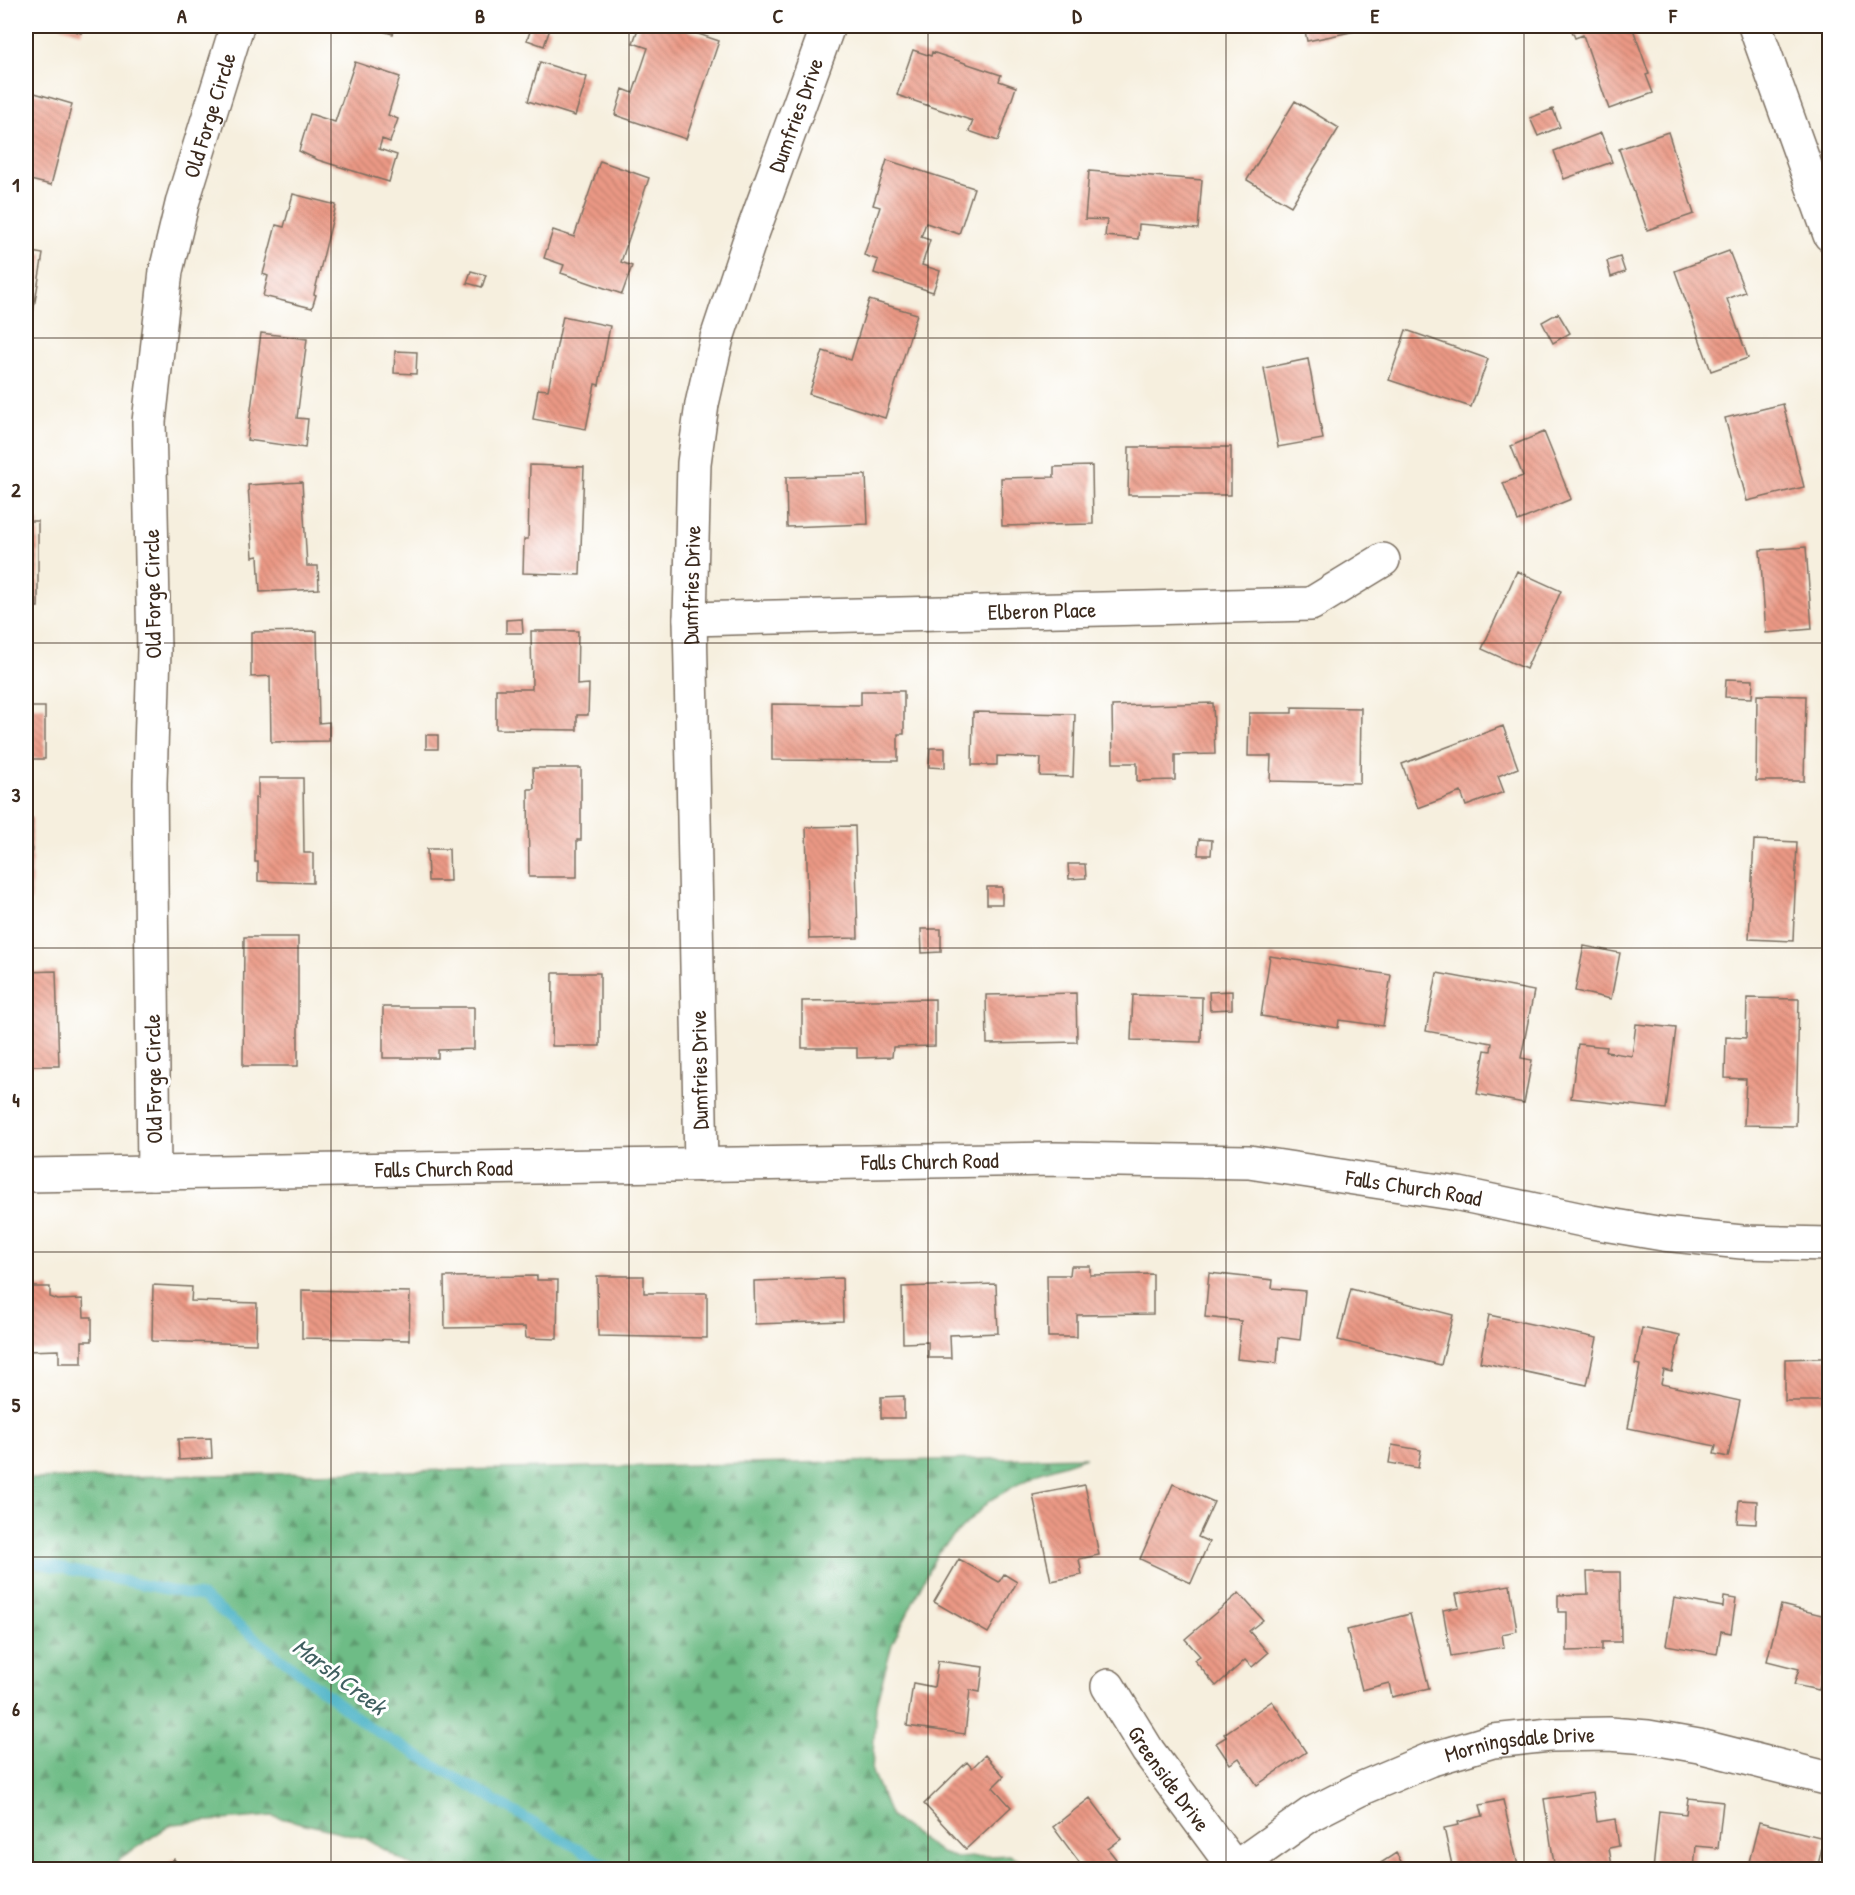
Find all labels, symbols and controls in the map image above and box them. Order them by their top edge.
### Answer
text: A [177,2,187,29]
text: B [475,2,485,29]
text: C [773,2,784,29]
text: D [1072,2,1082,29]
text: E [1371,2,1380,29]
text: F [1668,2,1678,29]
street label: Old Forge Circle [176,49,243,181]
street label: Dumfries Drive [761,53,830,176]
text: 1 [12,171,20,198]
text: 2 [11,476,21,503]
street label: Dumfries Drive [675,525,707,645]
street label: Old Forge Circle [136,529,168,659]
street label: Elberon Place [987,594,1097,627]
text: 3 [12,781,21,808]
street label: Dumfries Drive [683,1010,715,1130]
street label: Old Forge Circle [137,1014,169,1144]
text: 4 [12,1086,20,1113]
street label: Falls Church Road [860,1145,999,1177]
street label: Falls Church Road [374,1152,513,1185]
street label: Falls Church Road [1343,1162,1485,1214]
text: 5 [12,1391,21,1418]
water label: Marsh Creek [287,1630,395,1723]
text: 6 [12,1695,20,1722]
street label: Morningsdale Drive [1441,1719,1595,1770]
street label: Greenside Drive [1121,1720,1218,1838]

